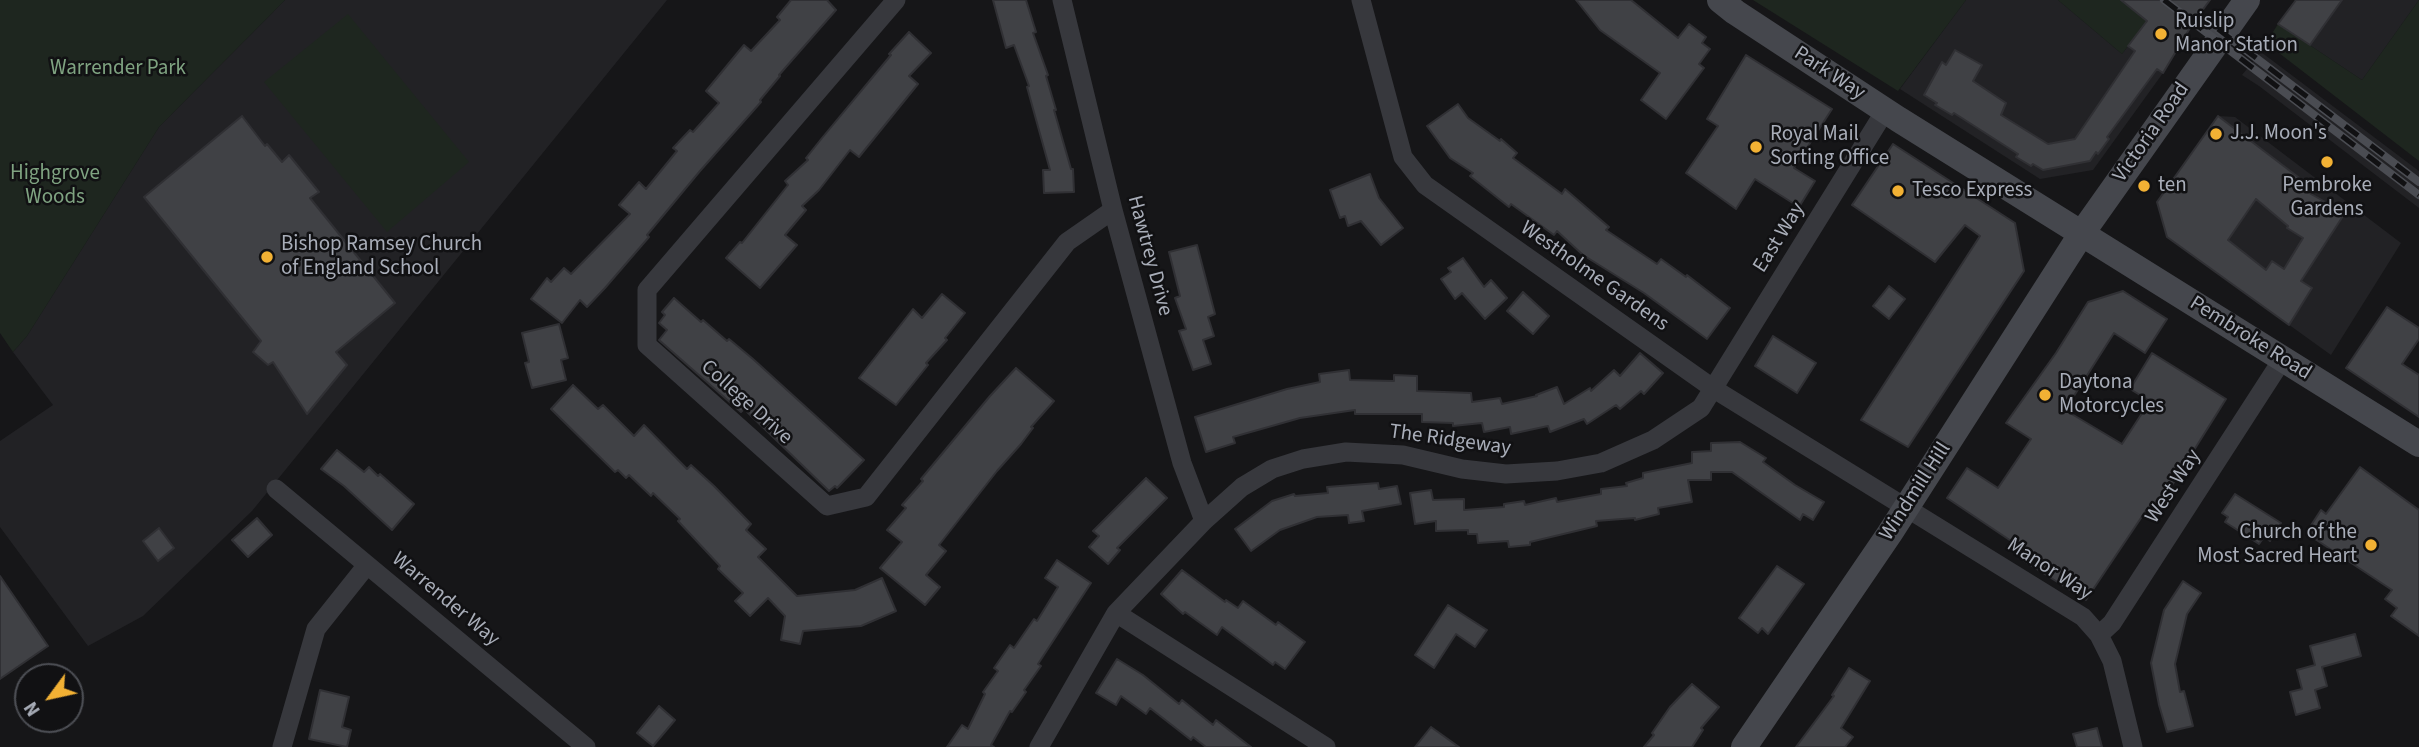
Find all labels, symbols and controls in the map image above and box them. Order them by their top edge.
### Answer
place label: Ruislip Manor Station [2175,9,2298,59]
marker: Ruislip Manor Station [2153,26,2169,42]
street label: Park Way [1789,42,1869,106]
park label: Warrender Park [50,56,186,82]
street label: Victoria Road [2108,78,2196,188]
place label: J.J. Moon's [2230,121,2327,147]
place label: Royal Mail Sorting Office [1770,122,1889,172]
marker: J.J. Moon's [2208,126,2224,142]
marker: Royal Mail Sorting Office [1748,139,1764,155]
marker: Pembroke Gardens [2319,154,2335,170]
park label: Highgrove Woods [10,161,100,211]
place label: ten [2158,173,2187,199]
place label: Pembroke Gardens [2282,173,2372,223]
place label: Tesco Express [1912,178,2032,204]
marker: ten [2136,178,2152,194]
marker: Tesco Express [1890,183,1906,199]
street label: Hawtrey Drive [1121,193,1177,319]
street label: East Way [1749,198,1811,278]
street label: Westholme Gardens [1515,216,1673,338]
place label: Bishop Ramsey Church of England School [281,232,482,282]
marker: Bishop Ramsey Church of England School [259,249,275,265]
street label: Pembroke Road [2184,291,2316,387]
street label: College Drive [695,355,797,451]
place label: Daytona Motorcycles [2059,370,2164,420]
marker: Daytona Motorcycles [2037,387,2053,403]
street label: The Ridgeway [1388,420,1512,462]
street label: Windmill Hill [1875,438,1957,546]
street label: West Way [2141,445,2207,529]
place label: Church of the Most Sacred Heart [2197,520,2357,570]
street label: Manor Way [2002,533,2096,607]
marker: Church of the Most Sacred Heart [2363,537,2379,553]
street label: Warrender Way [386,548,504,652]
north arrow [14,663,84,733]
text: N [18,696,47,721]

